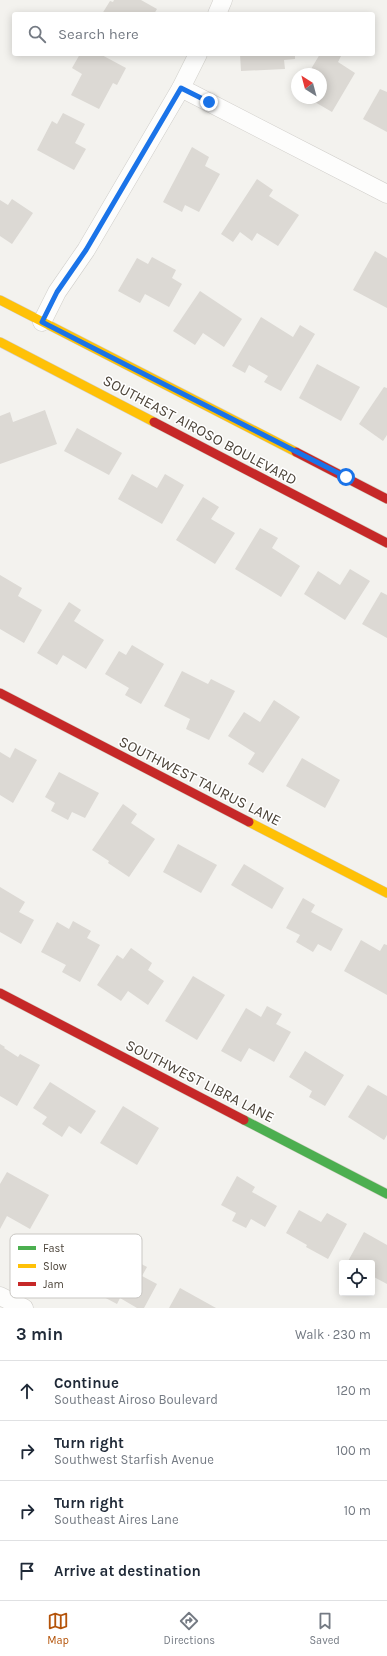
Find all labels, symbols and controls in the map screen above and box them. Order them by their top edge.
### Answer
search box [12,12,375,56]
icon: search [26,23,48,45]
text: Search here [58,25,139,43]
north arrow [291,68,327,104]
route end [200,93,218,111]
street label: SOUTHEAST AIROSO BOULEVARD [100,371,300,489]
route start [337,468,355,486]
street label: SOUTHWEST TAURUS LANE [116,732,284,830]
street label: SOUTHWEST LIBRA LANE [123,1036,277,1126]
legend [10,1234,142,1298]
text: Fast [43,1242,64,1255]
text: Slow [43,1260,67,1273]
map controls [339,1260,375,1296]
button: locate [339,1260,375,1296]
text: Jam [43,1278,64,1291]
text: 3 min [16,1324,63,1344]
text: Walk · 230 m [295,1327,371,1342]
text: Continue [54,1374,119,1392]
icon: ahead [16,1380,38,1402]
text: 120 m [336,1383,371,1398]
text: Southeast Airoso Boulevard [54,1392,218,1407]
text: Turn right [54,1434,124,1452]
icon: right [16,1440,38,1462]
text: 100 m [336,1443,371,1458]
text: Southwest Starfish Avenue [54,1452,214,1467]
text: Turn right [54,1494,124,1512]
icon: right [16,1500,38,1522]
text: 10 m [344,1503,371,1518]
text: Southeast Aires Lane [54,1512,179,1527]
icon: arrive [16,1560,38,1582]
text: Arrive at destination [54,1562,201,1580]
tab: Map [47,1610,69,1647]
tab: Directions [163,1610,215,1647]
tab: Saved [309,1610,340,1647]

